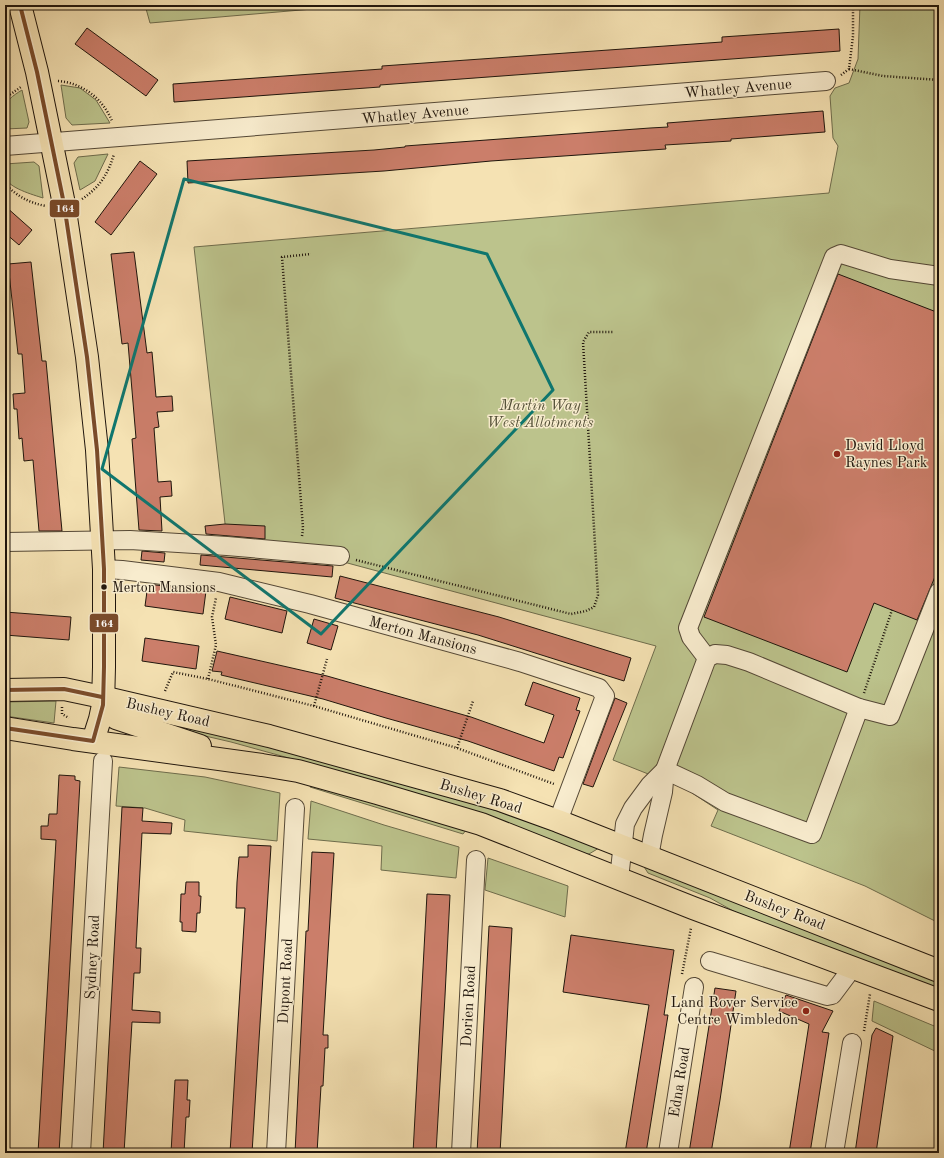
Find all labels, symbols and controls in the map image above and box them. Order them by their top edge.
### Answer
street label: Whatley Avenue [684,77,792,102]
street label: Whatley Avenue [361,103,469,128]
line badge: 164 [49,199,80,218]
text: 164 [55,204,75,215]
park label: Martin Way West Allotments [487,399,593,431]
place label: David Lloyd Raynes Park [845,439,928,471]
marker: David Lloyd Raynes Park [832,449,842,459]
place label: Merton Mansions [112,581,216,595]
marker: Merton Mansions [99,582,109,592]
line badge: 164 [89,613,119,633]
street label: Merton Mansions [367,615,478,658]
text: 164 [94,619,114,630]
street label: Bushey Road [124,697,211,730]
street label: Bushey Road [437,778,524,817]
street label: Bushey Road [742,889,827,934]
street label: Sydney Road [84,914,103,1000]
street label: Dupont Road [277,938,296,1024]
street label: Dorien Road [460,965,479,1047]
place label: Land Rover Service Centre Wimbledon [671,996,798,1028]
marker: Land Rover Service Centre Wimbledon [801,1006,811,1016]
street label: Edna Road [667,1046,693,1119]

